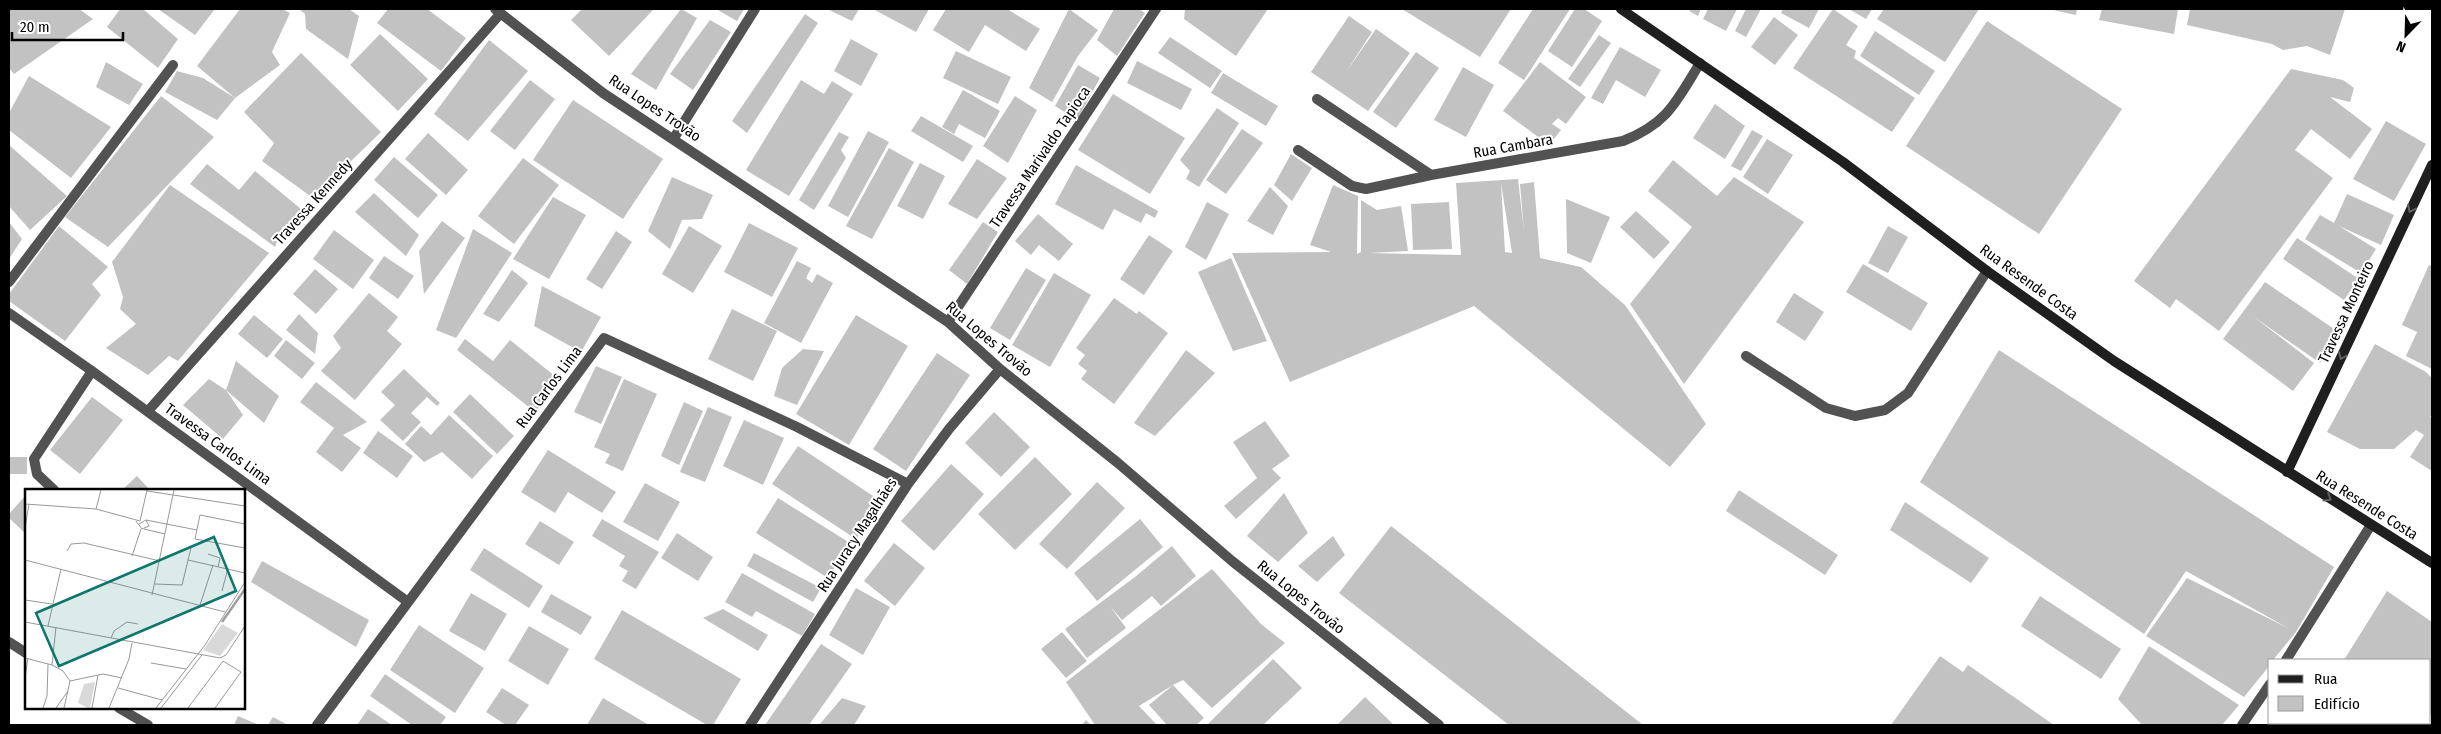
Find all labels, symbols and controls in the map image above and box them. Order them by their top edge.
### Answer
scale bar [12,10,124,42]
north arrow [2381,10,2431,60]
text: 20 m [20,18,50,36]
text: N [2394,37,2408,56]
street label: Rua Lopes Trovão [605,71,705,146]
street label: Travessa Marivaldo Tapioca [986,83,1094,231]
street label: Rua Cambara [1472,130,1554,162]
street label: Travessa Kennedy [270,155,356,249]
one-way arrow [2407,204,2418,213]
street label: Rua Resende Costa [1976,240,2082,324]
street label: Travessa Monteiro [2314,258,2378,366]
street label: Rua Lopes Trovão [942,298,1036,380]
street label: Rua Carlos Lima [512,342,586,432]
one-way arrow [2338,351,2348,360]
street label: Travessa Carlos Lima [161,399,275,489]
street label: Rua Resende Costa [2313,466,2421,544]
street label: Rua Juracy Magalhães [813,475,901,595]
inset map [25,489,245,709]
one-way arrow [2322,492,2332,501]
street label: Rua Lopes Trovão [1254,556,1348,638]
legend [2268,659,2431,724]
text: Rua [2314,670,2337,688]
text: Edifício [2314,695,2360,713]

